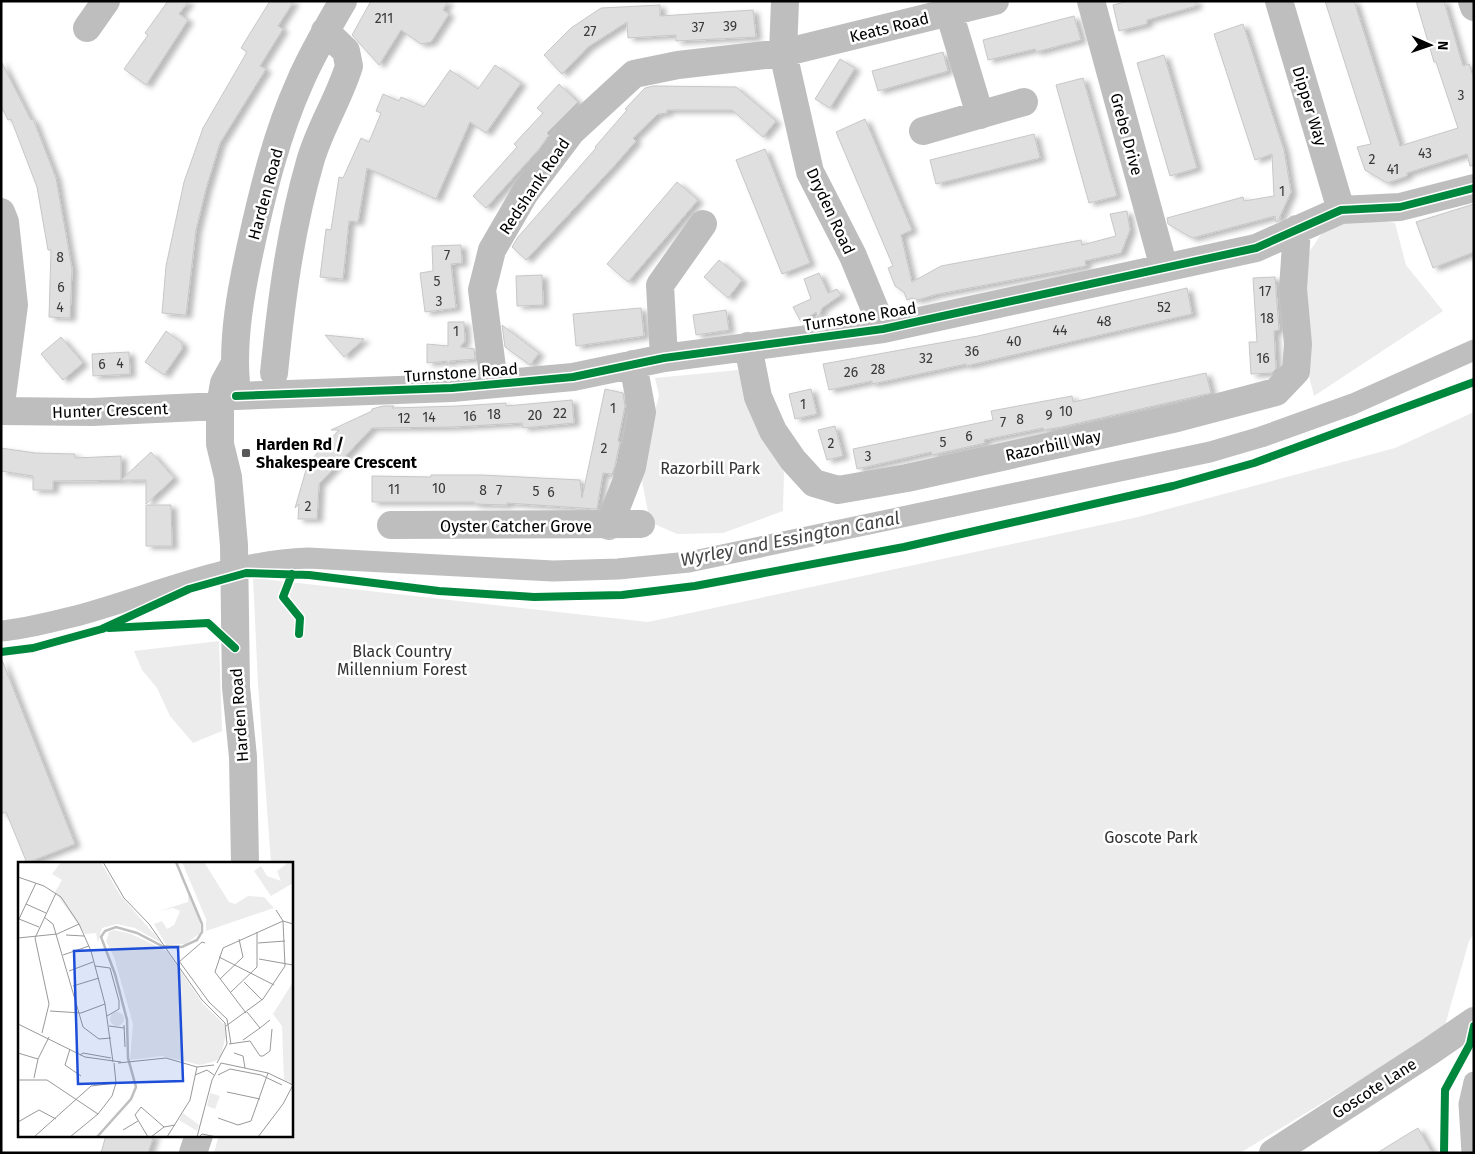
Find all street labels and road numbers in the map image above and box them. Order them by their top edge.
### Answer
street label: Keats Road [848,8,931,46]
street label: Dipper Way [1288,64,1331,148]
street label: Grebe Drive [1106,91,1147,177]
street label: Redshank Road [495,135,574,238]
street label: Harden Road [244,146,287,242]
street label: Dryden Road [802,165,859,257]
street label: Turnstone Road [802,298,918,335]
street label: Turnstone Road [403,359,519,386]
street label: Hunter Crescent [52,399,169,422]
street label: Razorbill Way [1004,426,1103,465]
street label: Oyster Catcher Grove [440,517,592,536]
street label: Harden Road [227,667,252,763]
street label: Goscote Lane [1329,1054,1420,1123]

